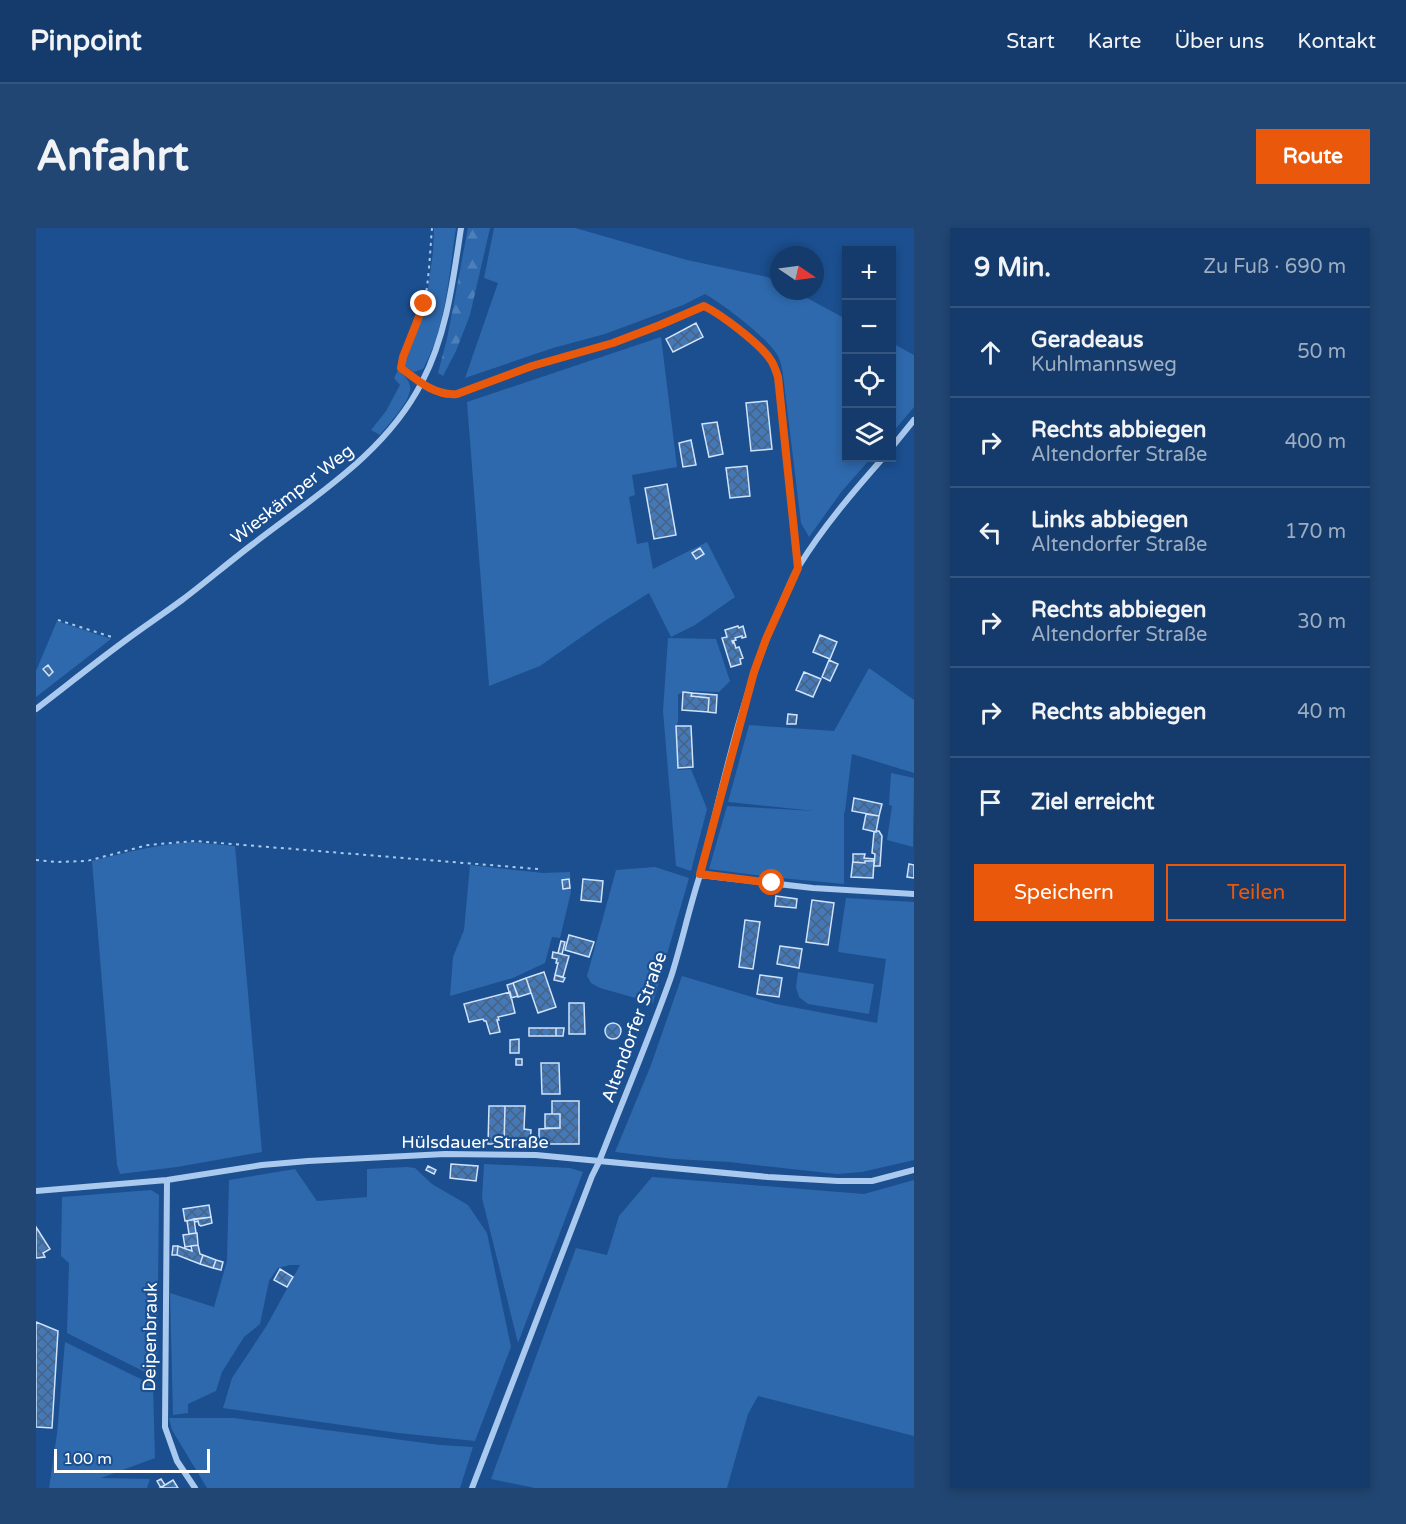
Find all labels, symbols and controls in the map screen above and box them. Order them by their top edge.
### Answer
text: Pinpoint [30,24,142,58]
text: Start [1006,29,1055,54]
text: Karte [1088,29,1141,54]
text: Über uns [1174,29,1264,54]
text: Kontakt [1297,29,1376,54]
button: Route [1256,129,1370,184]
text: Anfahrt [36,131,189,182]
north arrow [770,246,824,300]
map controls [842,246,896,462]
button: + [842,246,896,300]
text: 9 Min. [974,252,1051,283]
text: Zu Fuß · 690 m [1203,255,1346,279]
route end [410,290,436,316]
button: − [842,300,896,354]
text: Geradeaus [1031,327,1143,353]
icon: ahead [974,336,1007,369]
text: 50 m [1297,340,1346,364]
text: Kuhlmannsweg [1031,353,1177,377]
button: locate [842,354,896,408]
button: layers [842,408,896,462]
text: Rechts abbiegen [1031,417,1206,443]
icon: right [974,426,1007,459]
text: 400 m [1285,430,1346,454]
street label: Wieskämper Weg [226,439,358,549]
text: Altendorfer Straße [1031,443,1207,467]
text: Links abbiegen [1031,507,1189,533]
icon: left [974,516,1007,549]
text: 170 m [1285,520,1346,544]
text: Altendorfer Straße [1031,533,1207,557]
text: Rechts abbiegen [1031,597,1206,623]
icon: right [974,606,1007,639]
text: 30 m [1297,610,1346,634]
text: Altendorfer Straße [1031,623,1207,647]
icon: right [974,696,1007,729]
text: Rechts abbiegen [1031,699,1206,725]
text: 40 m [1297,700,1346,724]
icon: arrive [974,786,1007,819]
text: Ziel erreicht [1031,789,1154,815]
button: Speichern [974,864,1154,921]
button: Teilen [1166,864,1346,921]
route start [758,869,784,895]
street label: Altendorfer Straße [597,949,671,1105]
street label: Hülsdauer Straße [401,1131,549,1153]
street label: Deipenbrauk [138,1282,162,1392]
scale bar [54,1446,210,1474]
text: 100 m [63,1449,112,1469]

